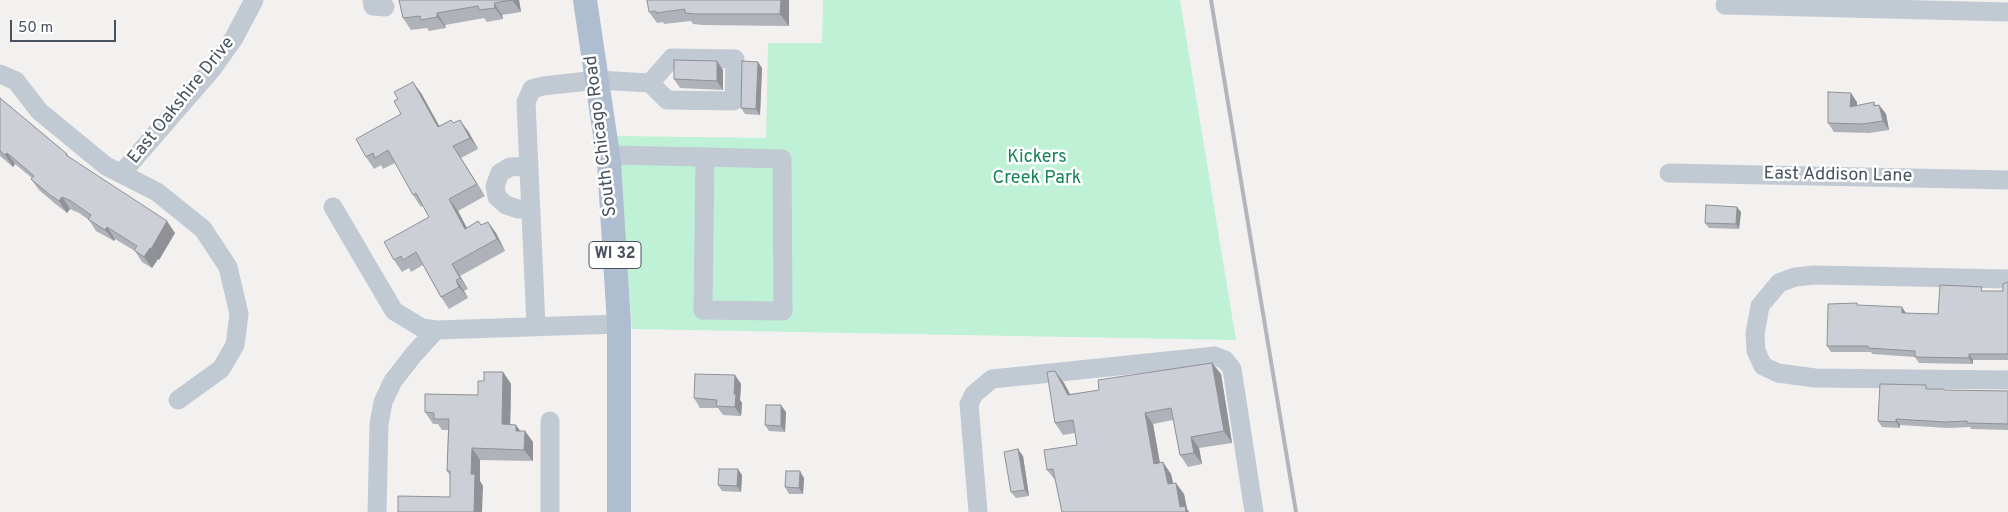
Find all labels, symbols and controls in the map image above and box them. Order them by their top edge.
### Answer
scale bar [12,10,119,42]
text: 50 m [18,19,53,38]
street label: East Oakshire Drive [124,33,240,169]
street label: South Chicago Road [581,54,623,218]
park label: Kickers Creek Park [993,147,1081,190]
street label: East Addison Lane [1763,164,1913,188]
road number: WI 32 [589,242,641,268]

